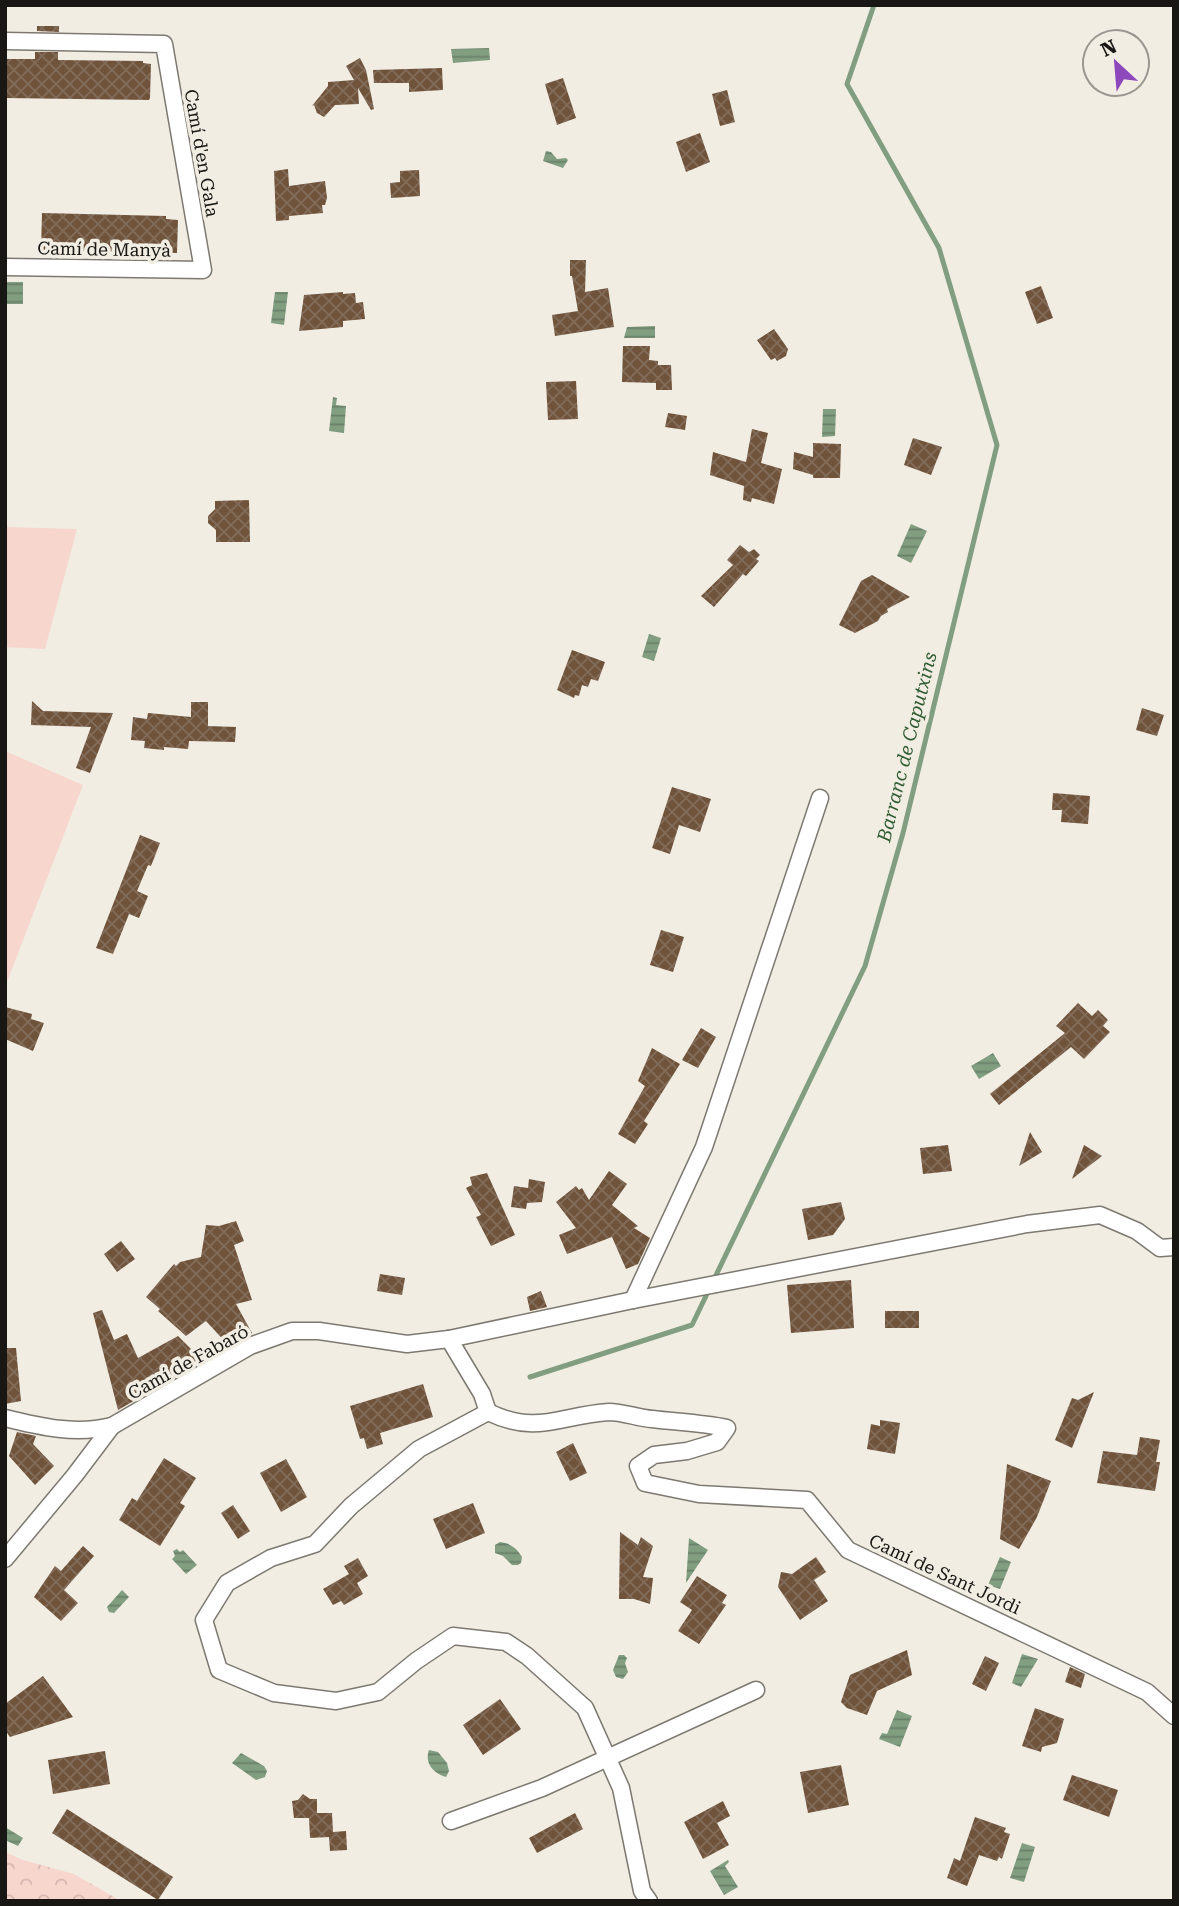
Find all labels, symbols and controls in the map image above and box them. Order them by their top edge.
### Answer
north arrow [1081,28,1151,98]
text: N [1097,34,1121,62]
street label: Camí d'en Gala [180,88,224,219]
street label: Camí de Manyà [37,237,171,261]
water label: Barranc de Caputxins [872,649,942,845]
street label: Camí de Fabaró [124,1320,252,1404]
street label: Camí de Sant Jordi [866,1530,1024,1618]

